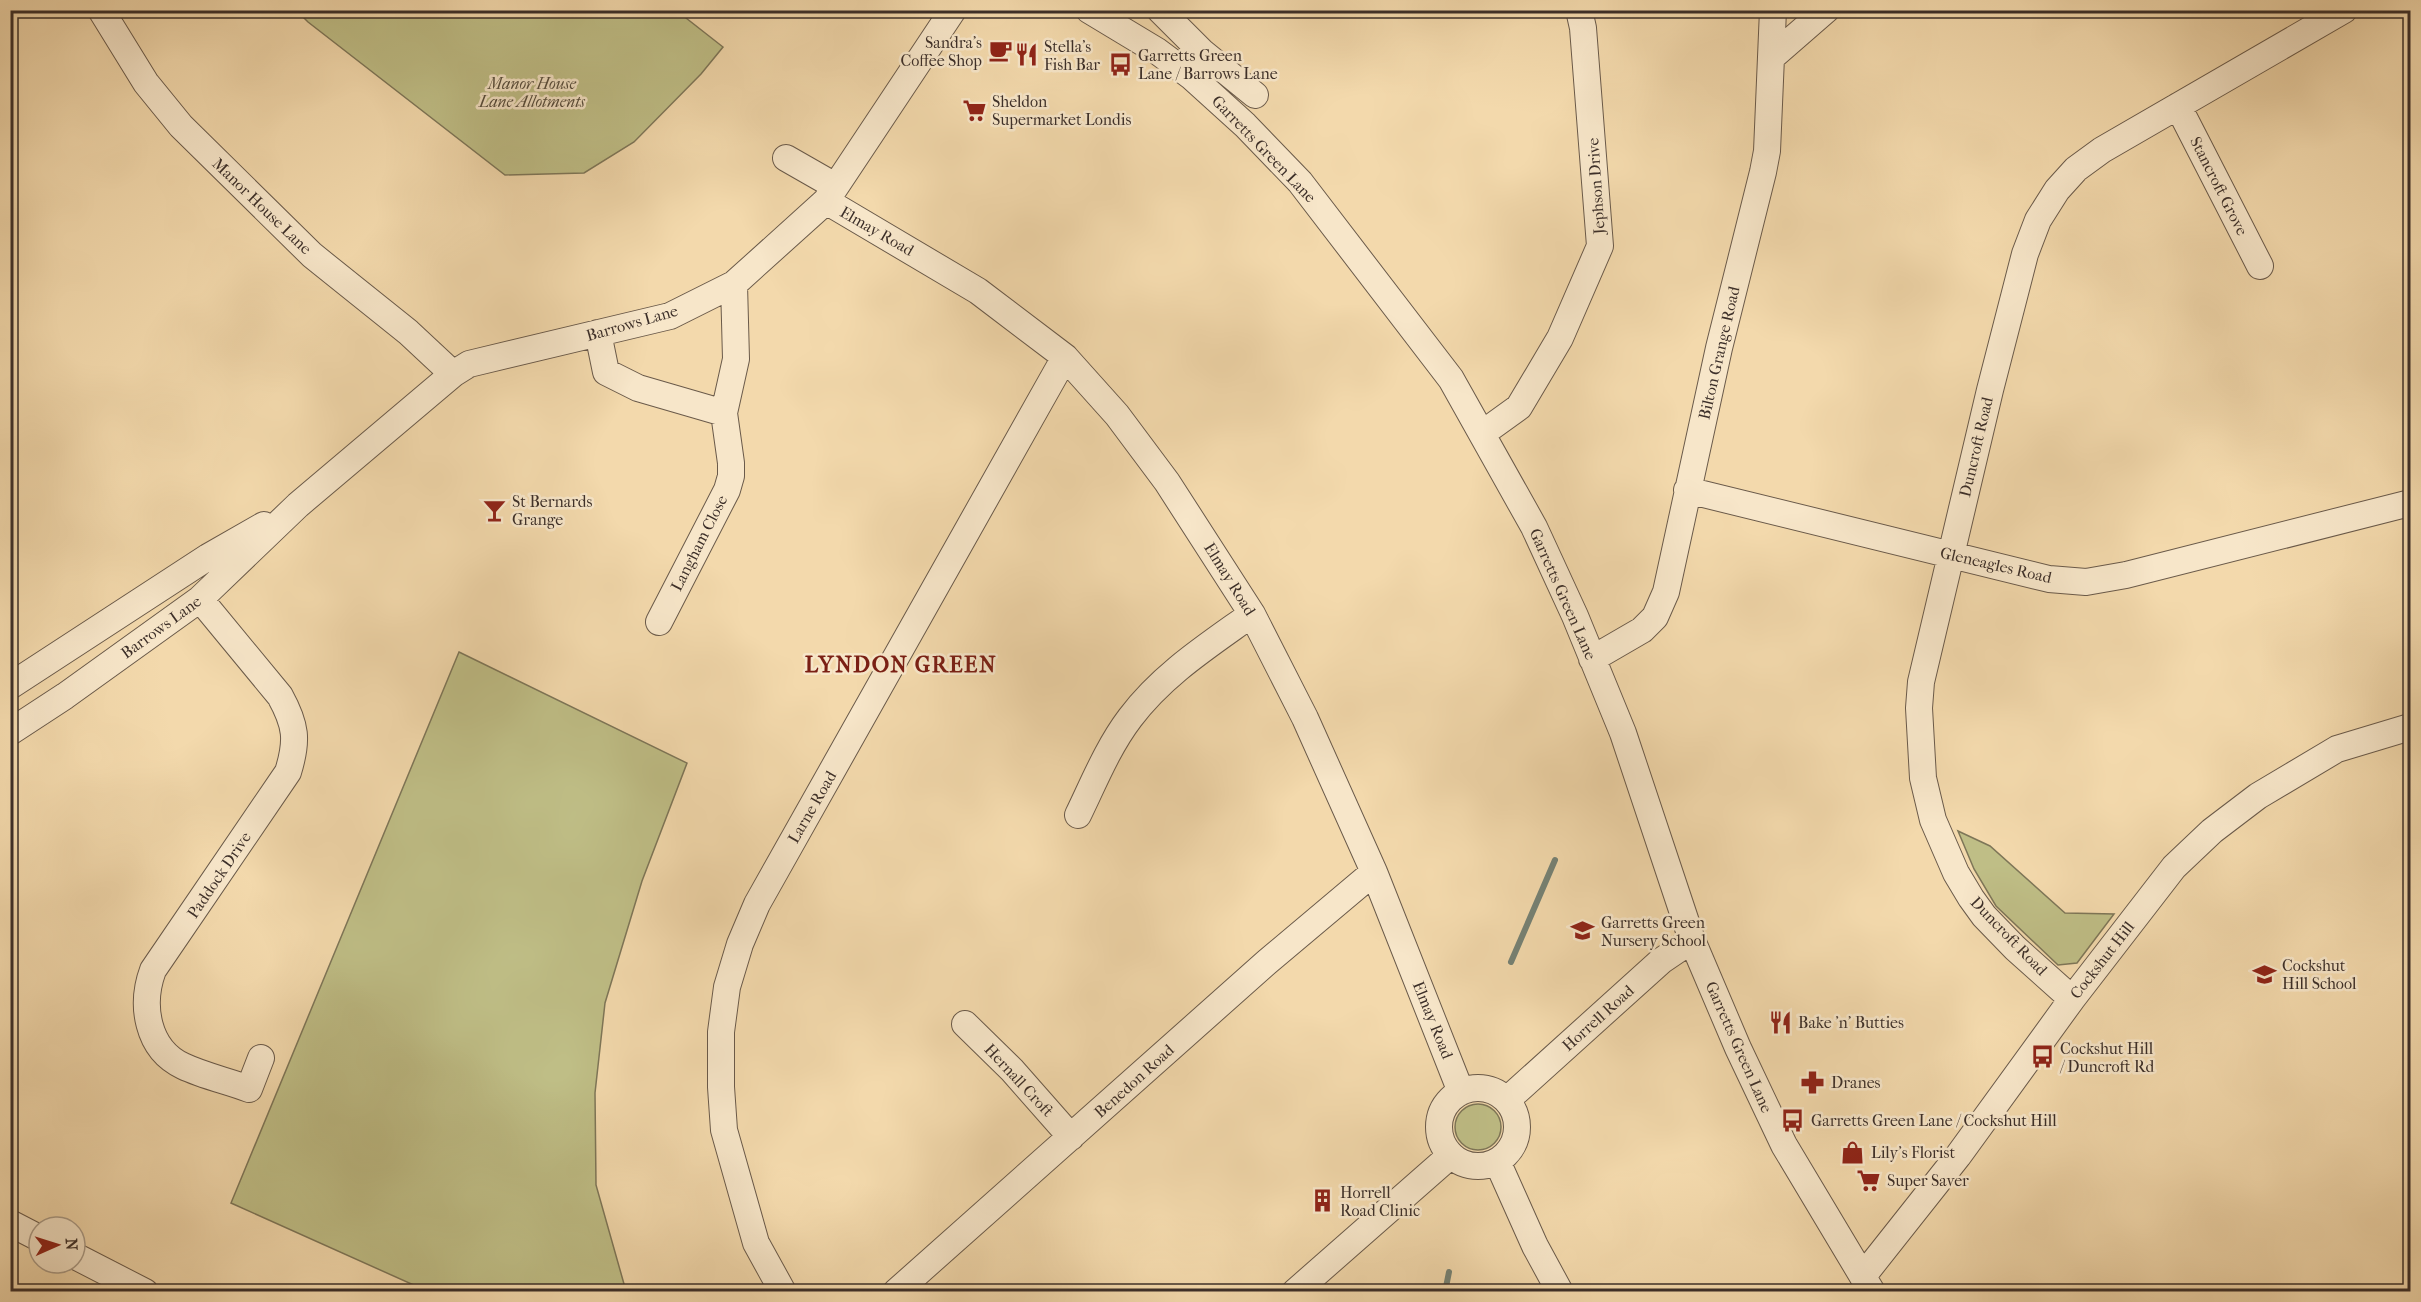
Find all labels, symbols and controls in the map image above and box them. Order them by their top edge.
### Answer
place label: Sandra's Coffee Shop [900,33,982,70]
place label: Stella's Fish Bar [1044,37,1100,74]
cafe icon: Sandra's Coffee Shop [987,38,1013,64]
restaurant icon: Stella's Fish Bar [1013,42,1039,68]
place label: Garretts Green Lane / Barrows Lane [1138,46,1278,83]
bus stop icon: Garretts Green Lane / Barrows Lane [1107,51,1133,77]
park label: Manor House Lane Allotments [478,74,586,111]
street label: Garretts Green Lane [1208,91,1320,207]
place label: Sheldon Supermarket Londis [992,92,1131,129]
supermarket icon: Sheldon Supermarket Londis [961,97,987,123]
street label: Stancroft Grove [2186,133,2252,239]
street label: Jephson Drive [1583,137,1609,237]
street label: Manor House Lane [208,154,316,258]
street label: Elmay Road [837,202,918,260]
street label: Bilton Grange Road [1694,284,1744,422]
street label: Barrows Lane [584,301,680,345]
street label: Duncroft Road [1955,395,1997,499]
place label: St Bernards Grange [512,492,593,529]
street label: Langham Close [667,492,731,594]
bar icon: St Bernards Grange [481,497,507,523]
street label: Garretts Green Lane [1526,525,1601,663]
street label: Elmay Road [1200,539,1260,619]
street label: Gleneagles Road [1938,543,2054,587]
street label: Barrows Lane [117,591,205,662]
district label: LYNDON GREEN [805,652,997,678]
street label: Larne Road [784,767,840,846]
street label: Paddock Drive [183,828,255,922]
street label: Duncroft Road [1967,893,2052,980]
place label: Garretts Green Nursery School [1601,913,1707,950]
street label: Cockshut Hill [2066,917,2138,1003]
school or university icon: Garretts Green Nursery School [1570,918,1596,944]
place label: Cockshut Hill School [2282,956,2357,993]
school or university icon: Cockshut Hill School [2251,961,2277,987]
street label: Elmay Road [1409,978,1457,1062]
street label: Garretts Green Lane [1702,978,1777,1116]
street label: Horrell Road [1558,981,1638,1055]
restaurant icon: Bake 'n' Butties [1767,1009,1793,1035]
place label: Bake 'n' Butties [1798,1013,1904,1032]
place label: Cockshut Hill / Duncroft Rd [2059,1039,2154,1076]
street label: Hernall Croft [980,1040,1058,1121]
street label: Benedon Road [1090,1040,1178,1122]
bus stop icon: Cockshut Hill / Duncroft Rd [2029,1044,2055,1070]
pharmacy icon: Dranes [1800,1069,1826,1095]
place label: Dranes [1831,1073,1881,1092]
bus stop icon: Garretts Green Lane / Cockshut Hill [1780,1107,1806,1133]
place label: Garretts Green Lane / Cockshut Hill [1811,1111,2057,1130]
shop icon: Lily's Florist [1840,1139,1866,1165]
place label: Lily's Florist [1871,1143,1955,1162]
supermarket icon: Super Saver [1856,1167,1882,1193]
place label: Super Saver [1887,1171,1969,1190]
place label: Horrell Road Clinic [1340,1183,1420,1220]
building icon: Horrell Road Clinic [1309,1188,1335,1214]
north arrow [27,1215,87,1275]
text: N [62,1238,81,1252]

